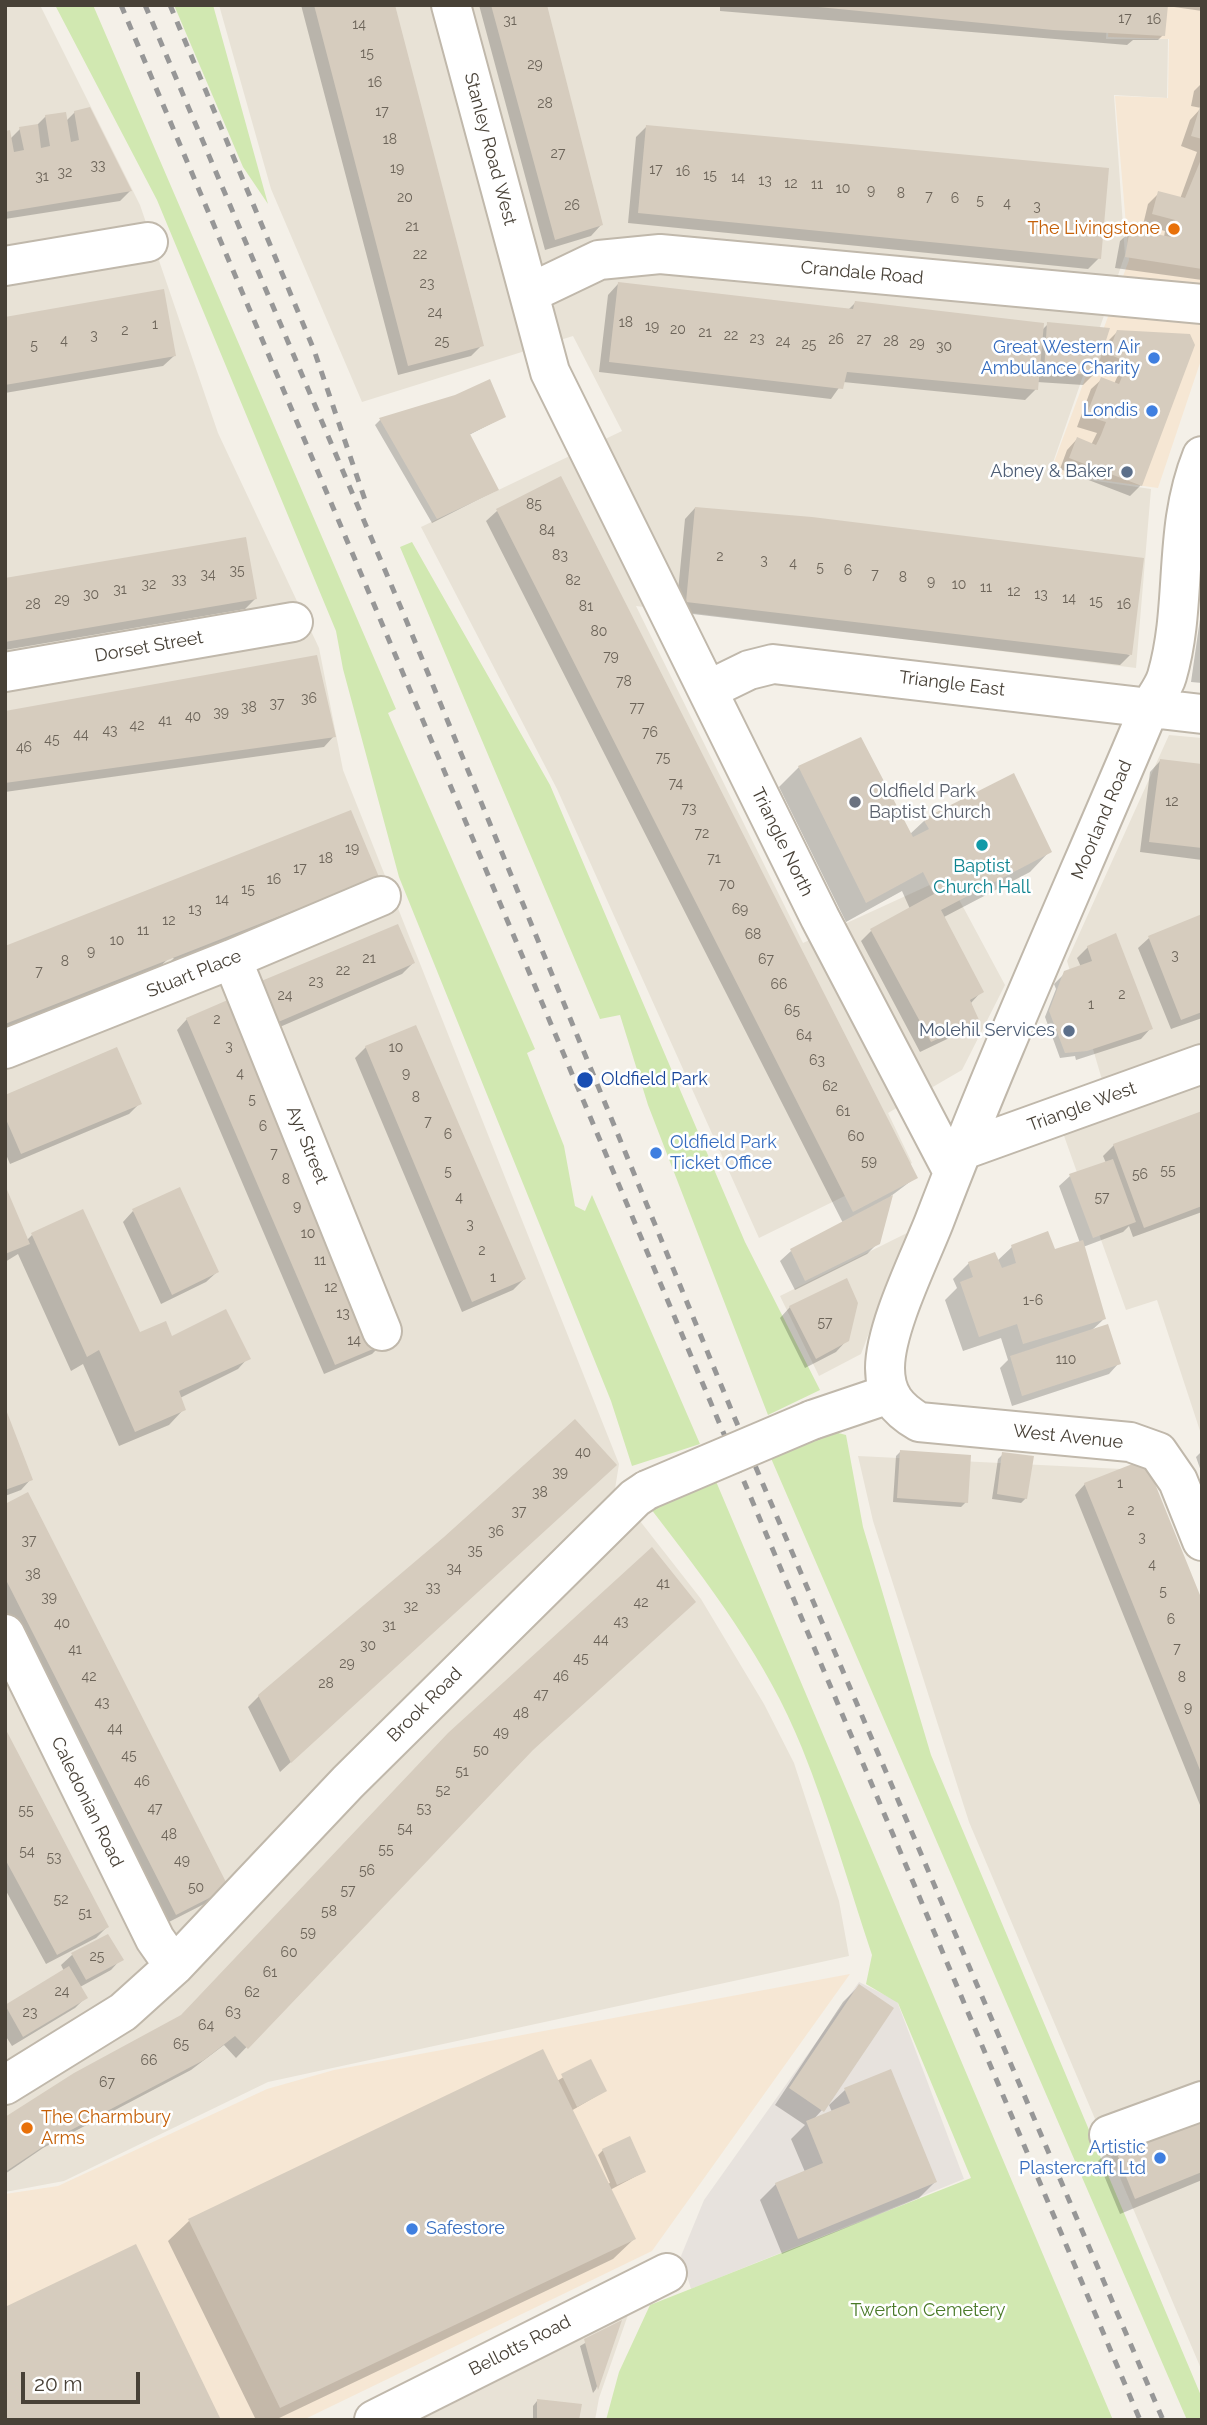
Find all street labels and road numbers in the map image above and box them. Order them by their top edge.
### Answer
street label: Stanley Road West [459,70,521,228]
street label: Crandale Road [800,257,924,289]
street label: Dorset Street [93,627,205,667]
street label: Triangle East [898,667,1006,701]
street label: Moorland Road [1067,757,1137,883]
street label: Triangle North [746,784,818,900]
street label: Stuart Place [143,945,245,1003]
street label: Triangle West [1025,1077,1139,1137]
street label: Ayr Street [282,1103,332,1187]
street label: West Avenue [1012,1420,1124,1454]
street label: Brook Road [383,1663,467,1747]
street label: Caledonian Road [46,1733,128,1871]
street label: Bellotts Road [465,2311,575,2381]

